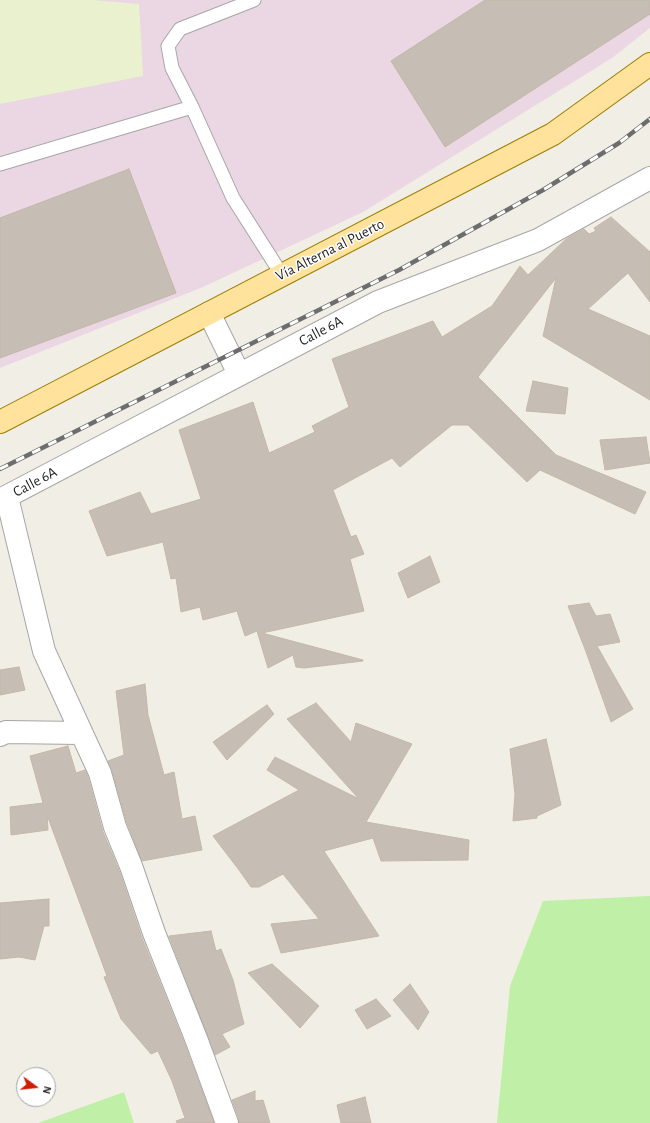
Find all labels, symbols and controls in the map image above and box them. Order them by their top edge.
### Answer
street label: Vía Alterna al Puerto [273,215,387,285]
street label: Calle 6A [296,312,346,350]
street label: Calle 6A [10,463,60,501]
north arrow [16,1067,56,1107]
text: N [41,1085,53,1095]

